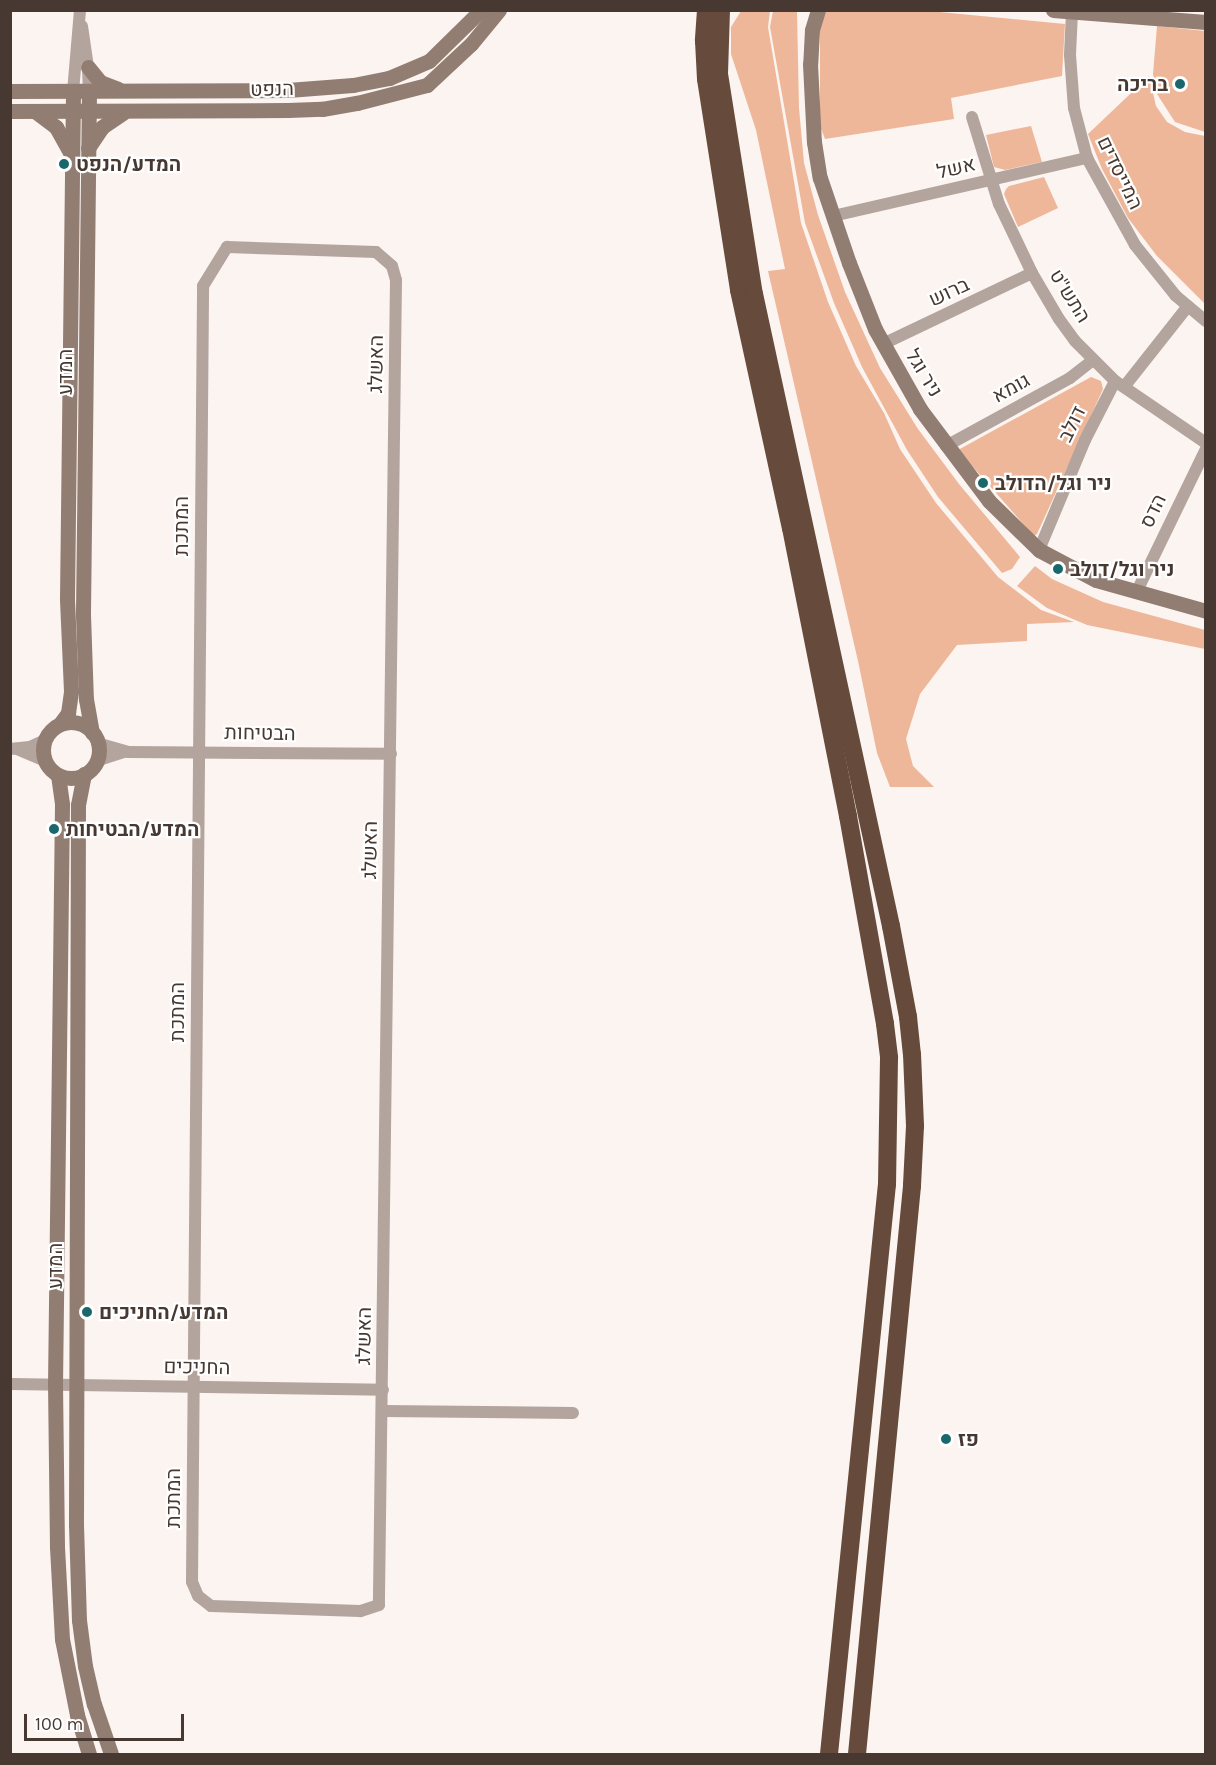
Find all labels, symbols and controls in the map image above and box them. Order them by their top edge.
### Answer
place label: בריכה [1117,72,1168,96]
street label: הנפט [250,77,294,101]
marker: בריכה [1173,77,1187,91]
street label: המייסדים [1092,132,1148,214]
place label: המדע/הנפט [76,152,181,176]
street label: אשל [934,152,978,184]
marker: המדע/הנפט [57,157,71,171]
street label: התש"ט [1044,265,1096,327]
street label: ברוש [925,272,973,312]
street label: האשלג [363,335,389,393]
street label: ניר וגל [900,345,948,401]
street label: המדע [53,349,77,395]
street label: גומא [988,368,1034,408]
street label: דולב [1053,402,1091,446]
place label: ניר וגל/הדולב [995,471,1112,495]
marker: ניר וגל/הדולב [976,476,990,490]
street label: הדס [1135,490,1171,532]
street label: המתכת [169,496,193,556]
place label: ניר וגל/דולב [1070,557,1174,581]
marker: ניר וגל/דולב [1051,562,1065,576]
street label: הבטיחות [224,720,296,746]
place label: המדע/הבטיחות [66,817,199,841]
street label: האשלג [357,821,383,879]
marker: המדע/הבטיחות [47,822,61,836]
street label: המתכת [165,982,189,1042]
street label: המדע [43,1243,67,1289]
place label: המדע/החניכים [99,1300,228,1324]
marker: המדע/החניכים [80,1305,94,1319]
street label: האשלג [351,1307,377,1365]
street label: החניכים [163,1354,231,1380]
place label: פז [958,1427,979,1451]
marker: פז [939,1432,953,1446]
street label: המתכת [161,1468,185,1528]
scale bar [27,1702,188,1740]
text: 100 m [35,1713,83,1735]

